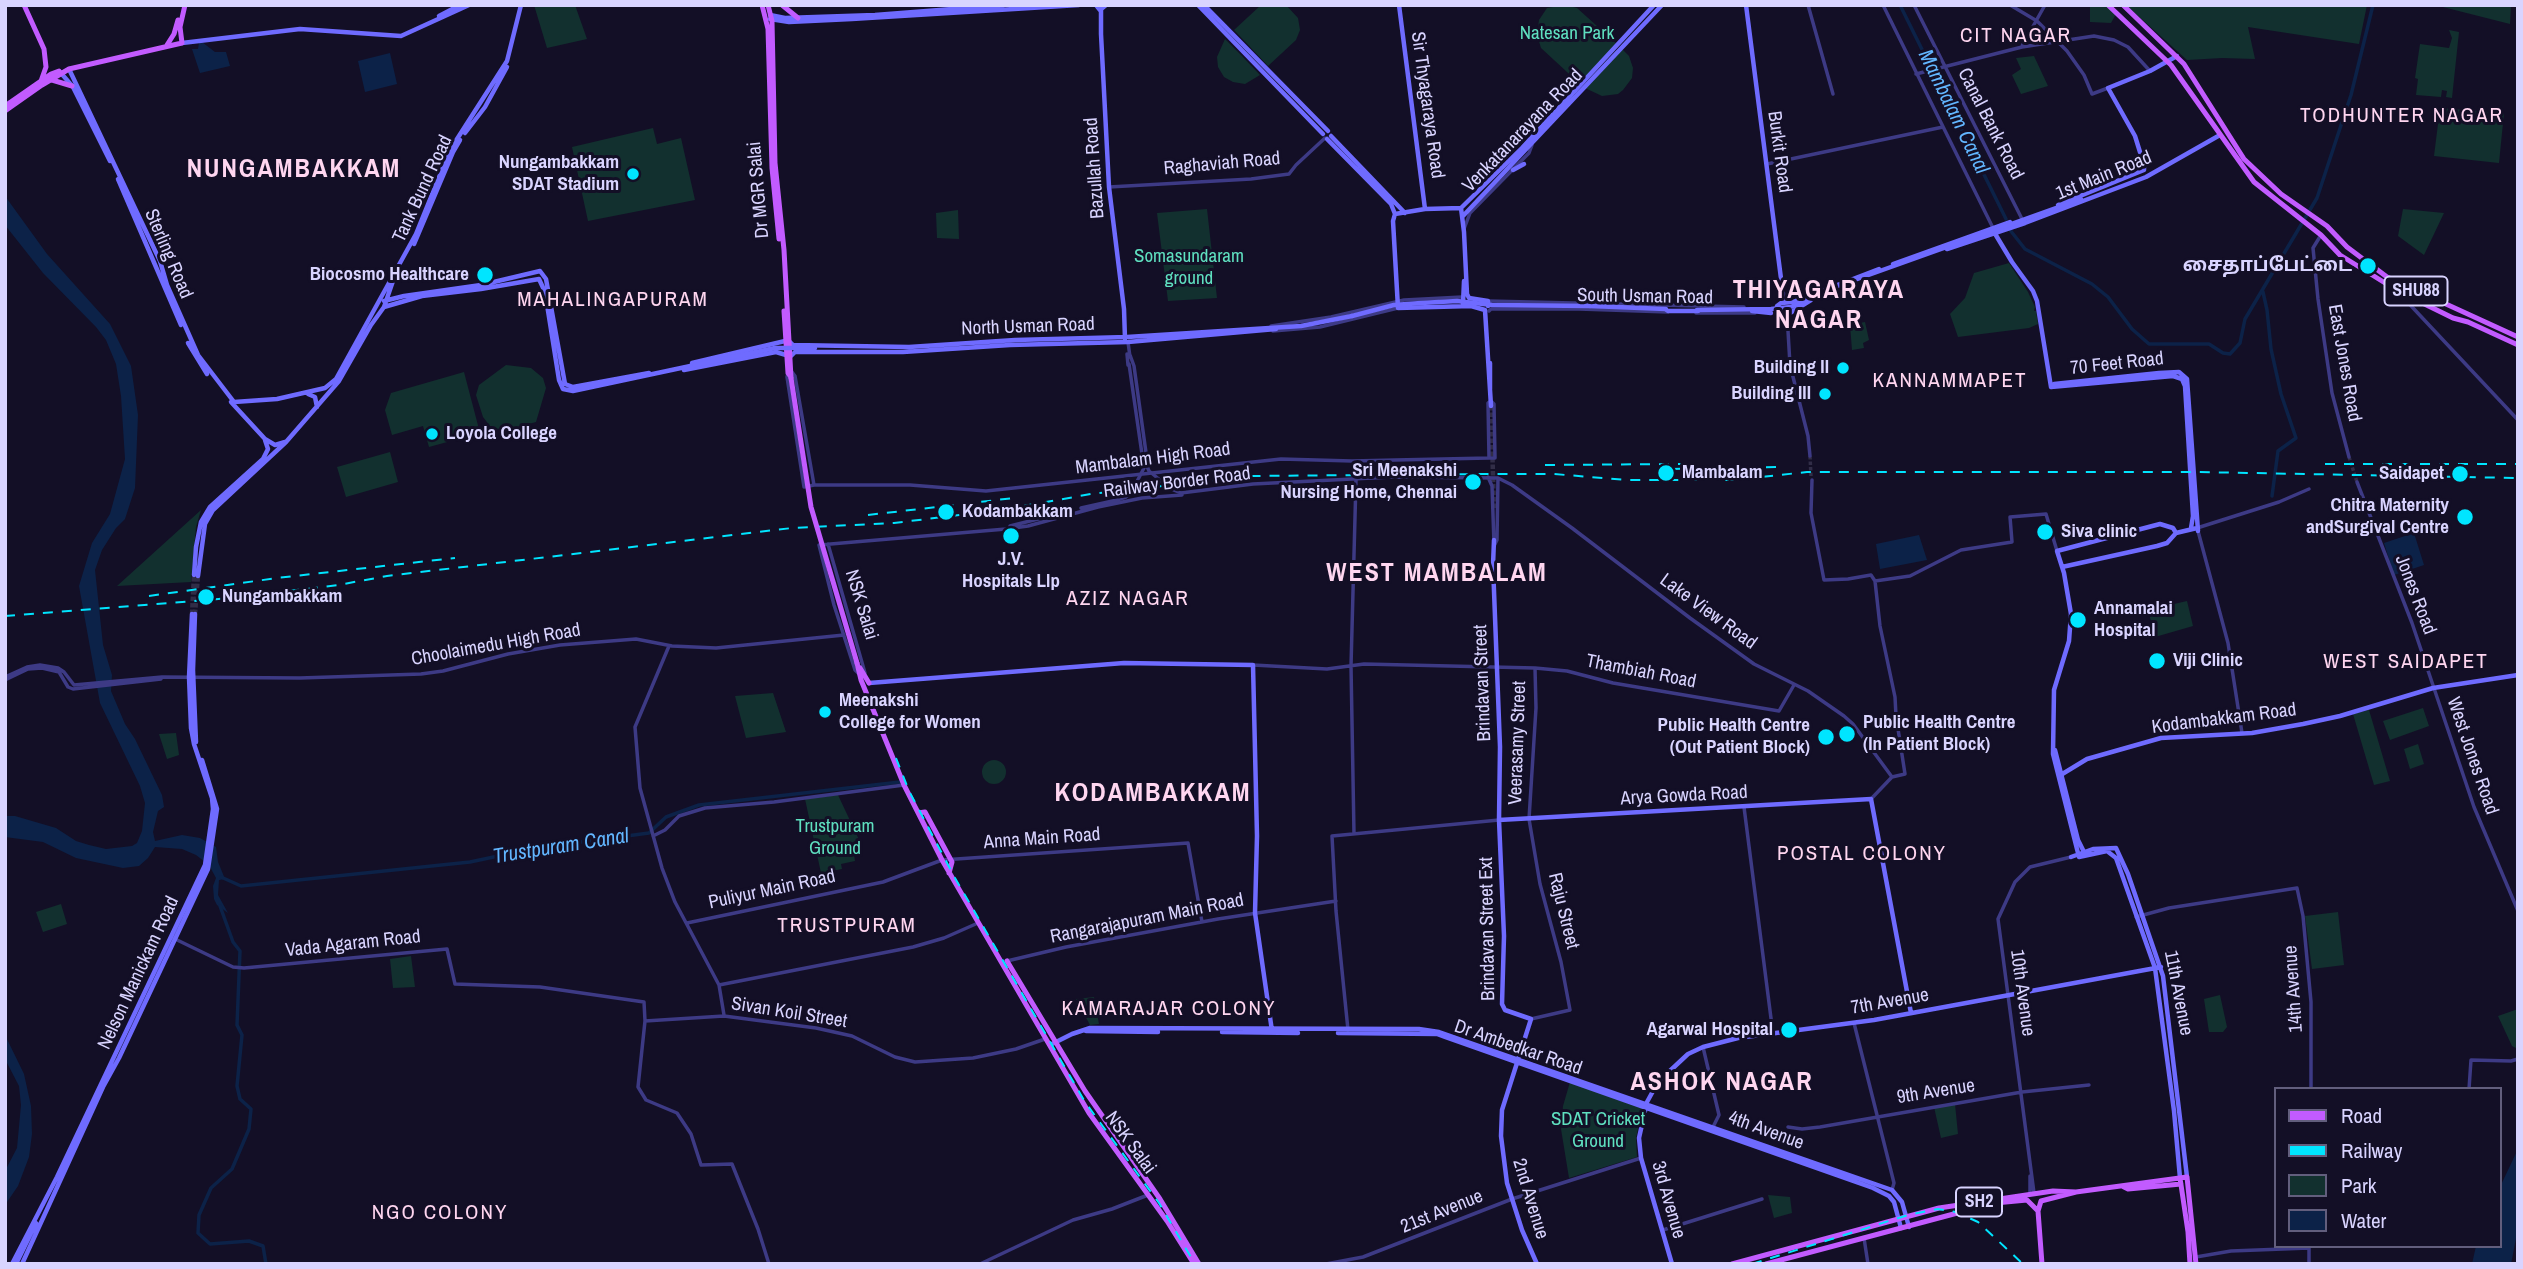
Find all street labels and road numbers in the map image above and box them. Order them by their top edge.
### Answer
street label: Sir Thyagaraya Road [1405,30,1449,180]
street label: Canal Bank Road [1952,64,2028,184]
street label: Venkatanarayana Road [1458,65,1588,197]
street label: Burkit Road [1762,110,1796,194]
street label: Bazullah Road [1080,117,1110,219]
street label: Tank Bund Road [388,132,458,246]
street label: Dr MGR Salai [743,141,775,239]
street label: 1st Main Road [2053,146,2155,206]
street label: Raghaviah Road [1163,148,1281,180]
street label: Sterling Road [139,206,197,302]
road number: SHU88 [2384,276,2448,306]
street label: South Usman Road [1577,284,1713,310]
street label: East Jones Road [2322,303,2366,423]
street label: North Usman Road [961,313,1095,341]
street label: 70 Feet Road [2069,348,2165,380]
street label: Mambalam High Road [1074,438,1232,480]
street label: Railway Border Road [1102,463,1252,503]
street label: Jones Road [2389,552,2441,638]
street label: NSK Salai [840,567,882,643]
street label: Lake View Road [1655,569,1761,655]
street label: Choolaimedu High Road [410,619,582,671]
street label: Brindavan Street [1470,624,1496,742]
street label: Thambiah Road [1584,650,1698,694]
street label: Veerasamy Street [1504,681,1532,805]
street label: West Jones Road [2441,694,2503,818]
street label: Kodambakkam Road [2150,699,2298,739]
street label: Arya Gowda Road [1620,781,1748,811]
street label: Anna Main Road [983,824,1101,854]
street label: Brindavan Street Ext [1475,857,1501,1001]
street label: Puliyur Main Road [707,865,837,915]
street label: Raju Street [1543,870,1583,952]
street label: Rangarajapuram Main Road [1048,889,1246,949]
street label: Nelson Manickam Road [94,893,184,1053]
street label: Vada Agaram Road [284,926,422,962]
street label: 14th Avenue [2280,945,2308,1033]
street label: 10th Avenue [2005,948,2039,1038]
street label: 11th Avenue [2159,949,2197,1037]
street label: 7th Avenue [1849,984,1931,1020]
street label: Sivan Koil Street [729,993,849,1033]
street label: Dr Ambedkar Road [1451,1016,1585,1080]
street label: 9th Avenue [1895,1075,1977,1109]
street label: NSK Salai [1100,1107,1160,1179]
street label: 4th Avenue [1725,1107,1807,1155]
street label: 2nd Avenue [1507,1156,1553,1242]
street label: 3rd Avenue [1646,1159,1690,1241]
street label: 21st Avenue [1398,1185,1486,1239]
road number: SH2 [1956,1188,2002,1217]

